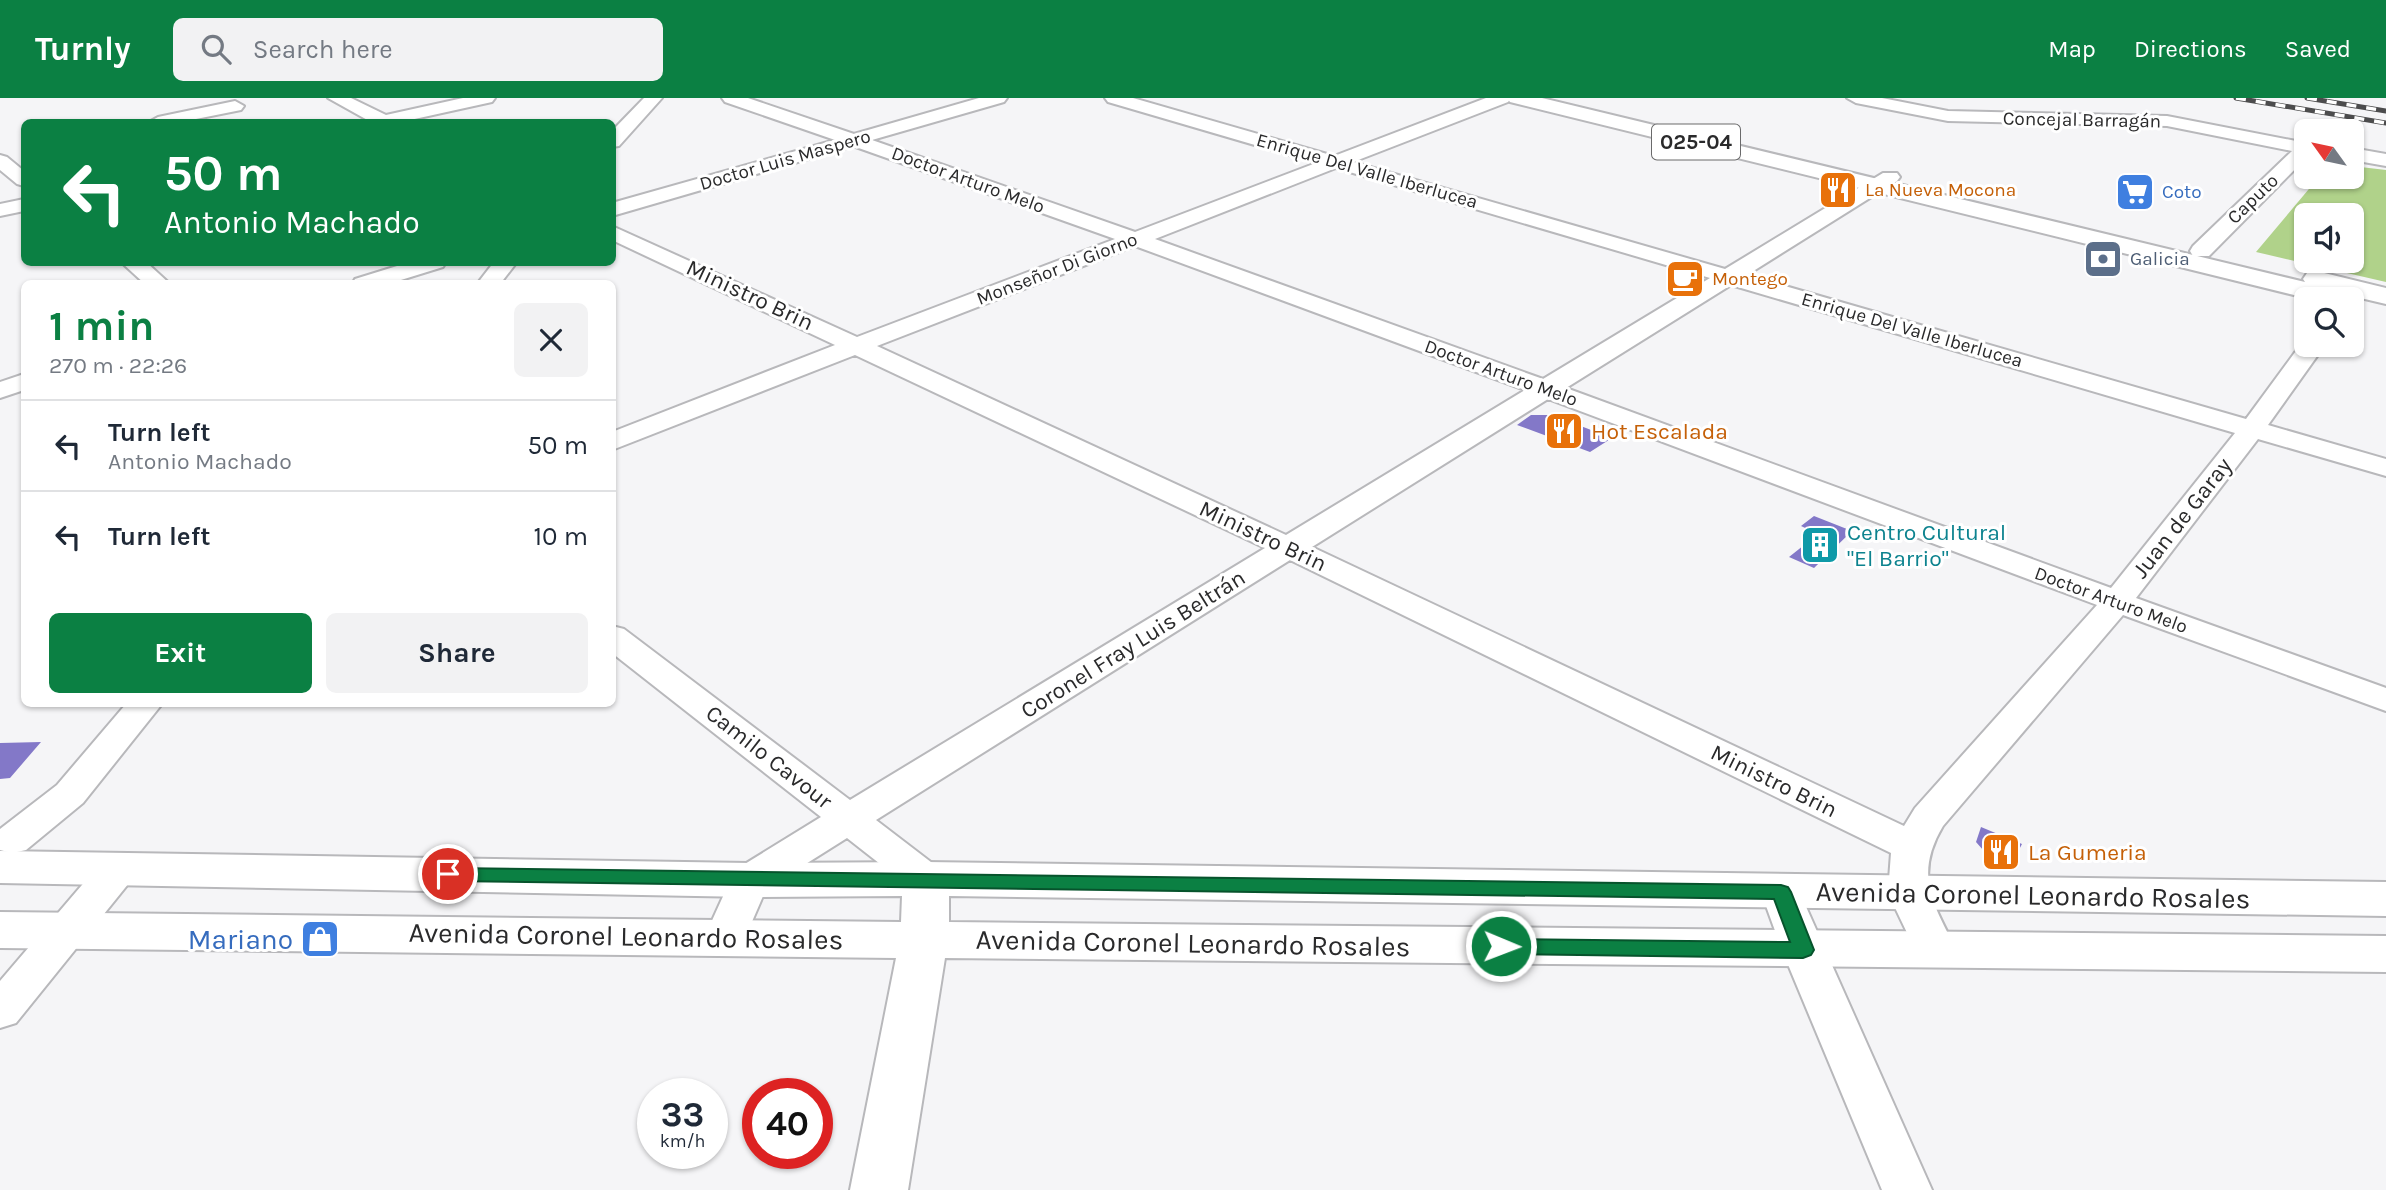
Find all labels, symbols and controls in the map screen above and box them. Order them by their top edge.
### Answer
search box [173,18,663,81]
text: Turnly [35,30,131,68]
icon: search [197,30,235,68]
text: Search here [253,34,393,65]
text: Map [2048,35,2096,63]
text: Directions [2134,35,2247,63]
text: Saved [2285,35,2351,63]
street label: Concejal Barragán [2003,108,2161,132]
north arrow [2294,119,2364,189]
map controls [2294,119,2364,357]
road number: 025-04 [1652,124,1740,159]
street label: Doctor Luis Maspero [697,125,873,195]
street label: Enrique Del Valle Iberlucea [1254,129,1480,213]
street label: Doctor Arturo Melo [888,142,1048,218]
text: 50 m [164,145,282,202]
icon: left [49,147,140,238]
restaurant icon: La Nueva Mocona [1817,169,1859,211]
street label: Caputo [2223,169,2283,229]
supermarket icon: Coto [2114,171,2156,213]
place label: La Nueva Mocona [1865,179,2016,201]
place label: Coto [2162,181,2202,203]
button: sound [2294,203,2364,273]
text: Antonio Machado [164,204,420,241]
street label: Monseñor Di Giorno [973,228,1141,310]
bank icon: Galicia [2082,238,2124,280]
place label: Galicia [2130,248,2190,270]
street label: Ministro Brin [682,254,818,336]
cafe icon: Montego [1664,258,1706,300]
place label: Montego [1712,268,1788,290]
button: search [2294,287,2364,357]
street label: Enrique Del Valle Iberlucea [1799,288,2025,372]
text: 1 min [49,301,154,351]
button: close [514,303,588,377]
street label: Doctor Arturo Melo [1421,335,1581,411]
text: 270 m · 22:26 [49,352,187,379]
restaurant icon: Hot Escalada [1543,410,1585,452]
text: Turn left [108,417,210,448]
place label: Hot Escalada [1591,418,1728,445]
icon: left [49,427,87,465]
text: 50 m [527,430,588,461]
text: Antonio Machado [108,448,292,475]
street label: Juan de Garay [2127,452,2238,584]
street label: Ministro Brin [1195,495,1331,577]
icon: left [49,518,87,556]
place label: Centro Cultural "El Barrio" [1847,519,2006,572]
text: Turn left [108,521,210,552]
text: 10 m [533,521,588,552]
building icon: Centro Cultural "El Barrio" [1799,524,1841,566]
street label: Doctor Arturo Melo [2031,562,2191,638]
street label: Coronel Fray Luis Beltrán [1016,564,1250,724]
button: Exit [49,613,312,693]
button: Share [326,613,588,693]
street label: Camilo Cavour [701,699,838,815]
street label: Ministro Brin [1706,739,1842,823]
restaurant icon: La Gumeria [1980,831,2022,873]
place label: La Gumeria [2028,839,2147,866]
pin [418,844,478,904]
icon: arrive [429,855,467,893]
street label: Avenida Coronel Leonardo Rosales [1815,875,2251,915]
position arrow [1464,909,1538,983]
street label: Avenida Coronel Leonardo Rosales [408,916,844,956]
shop icon: Mariano [299,918,341,960]
place label: Mariano [188,923,293,956]
street label: Avenida Coronel Leonardo Rosales [975,923,1411,963]
speed limit sign: 40 [742,1078,833,1169]
text: 33 [661,1094,704,1135]
text: km/h [660,1130,705,1152]

